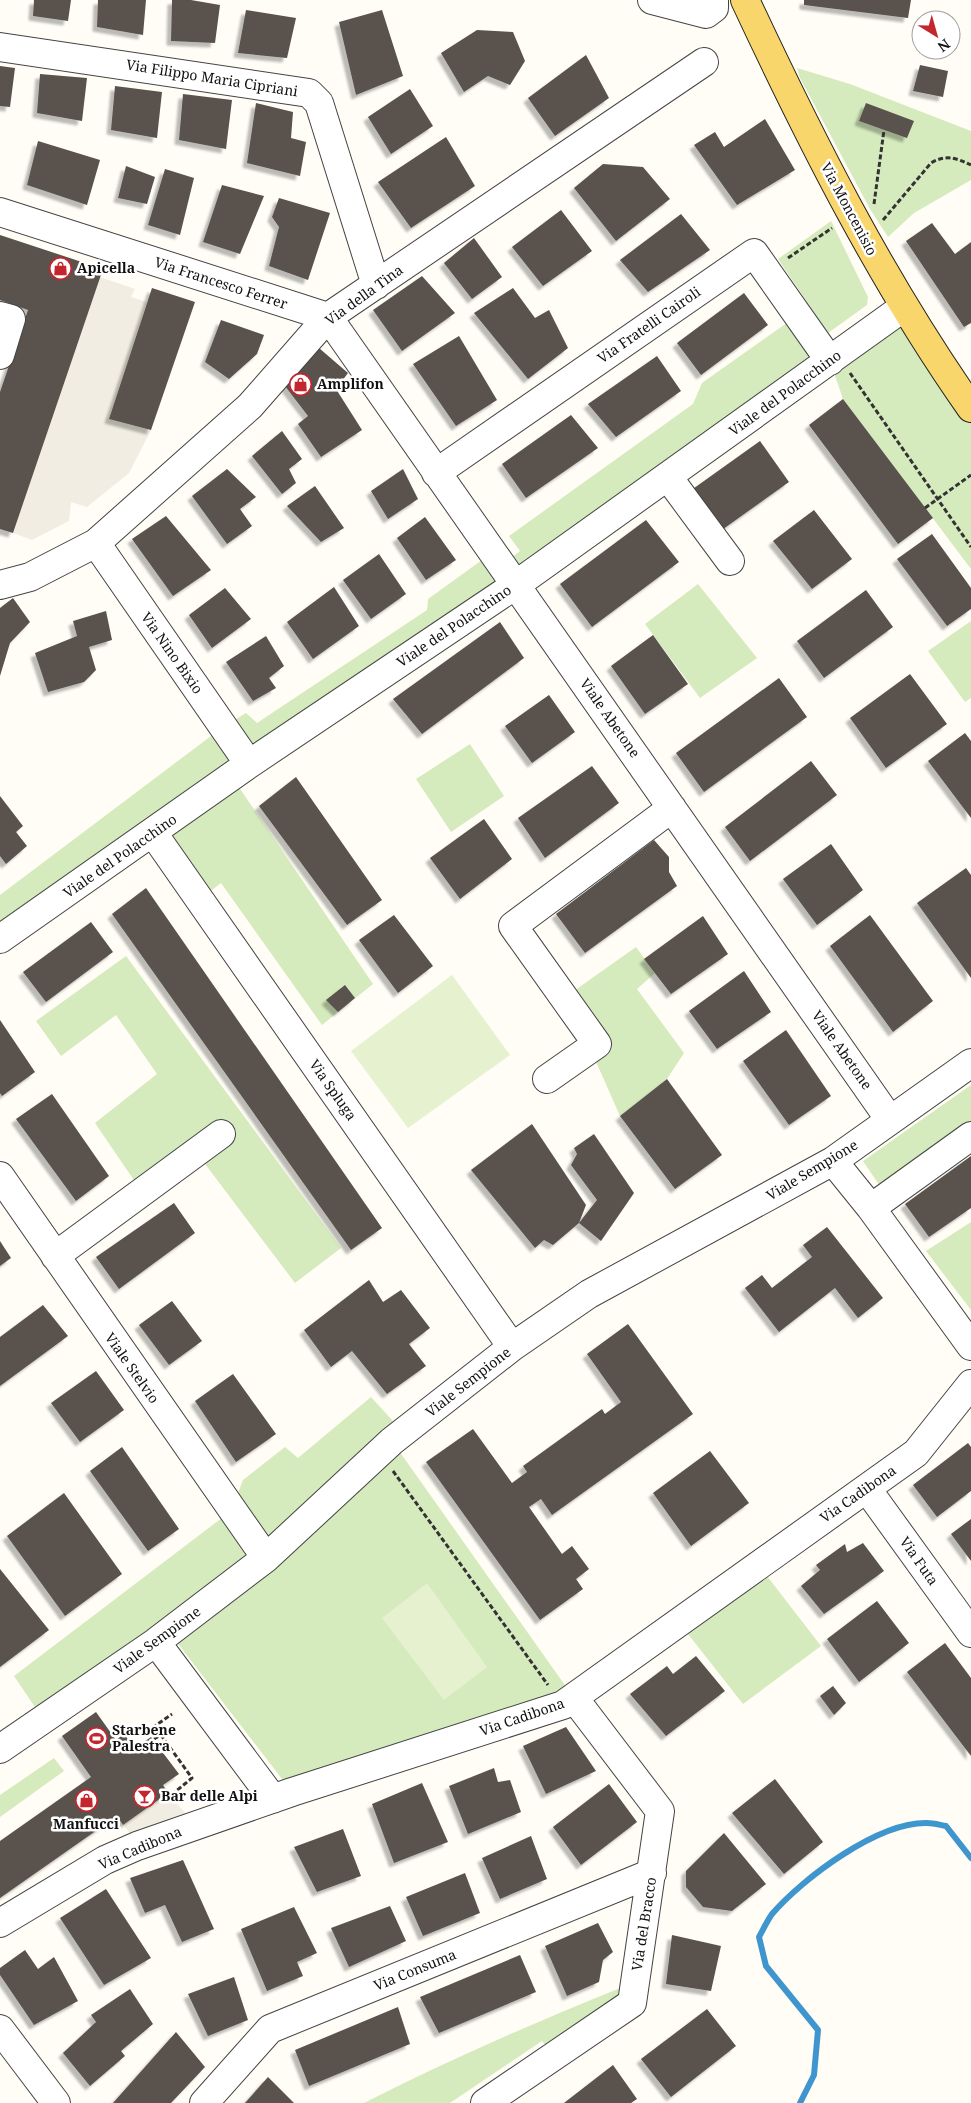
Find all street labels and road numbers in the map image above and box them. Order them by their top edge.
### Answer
street label: Via Filippo Maria Cipriani [125,55,300,101]
street label: Via Moncenisio [817,159,882,258]
street label: Via Francesco Ferrer [152,252,290,313]
street label: Via della Tina [321,260,406,329]
street label: Via Fratelli Cairoli [593,282,704,367]
street label: Viale del Polacchino [725,345,845,440]
street label: Viale del Polacchino [393,580,515,671]
street label: Via Nino Bixio [137,608,208,697]
street label: Viale Abetone [576,674,645,761]
street label: Viale del Polacchino [59,809,180,902]
street label: Viale Abetone [808,1006,877,1093]
street label: Via Spluga [305,1055,361,1124]
street label: Viale Sempione [763,1135,861,1204]
street label: Viale Stelvio [101,1329,164,1407]
street label: Viale Sempione [421,1342,514,1421]
street label: Via Cadibona [816,1460,900,1527]
street label: Via Futa [896,1533,943,1589]
street label: Viale Sempione [109,1602,204,1678]
street label: Via Cadibona [477,1693,567,1740]
street label: Via Cadibona [95,1821,184,1874]
street label: Via del Bracco [627,1876,660,1972]
street label: Via Consuma [371,1944,459,1995]

